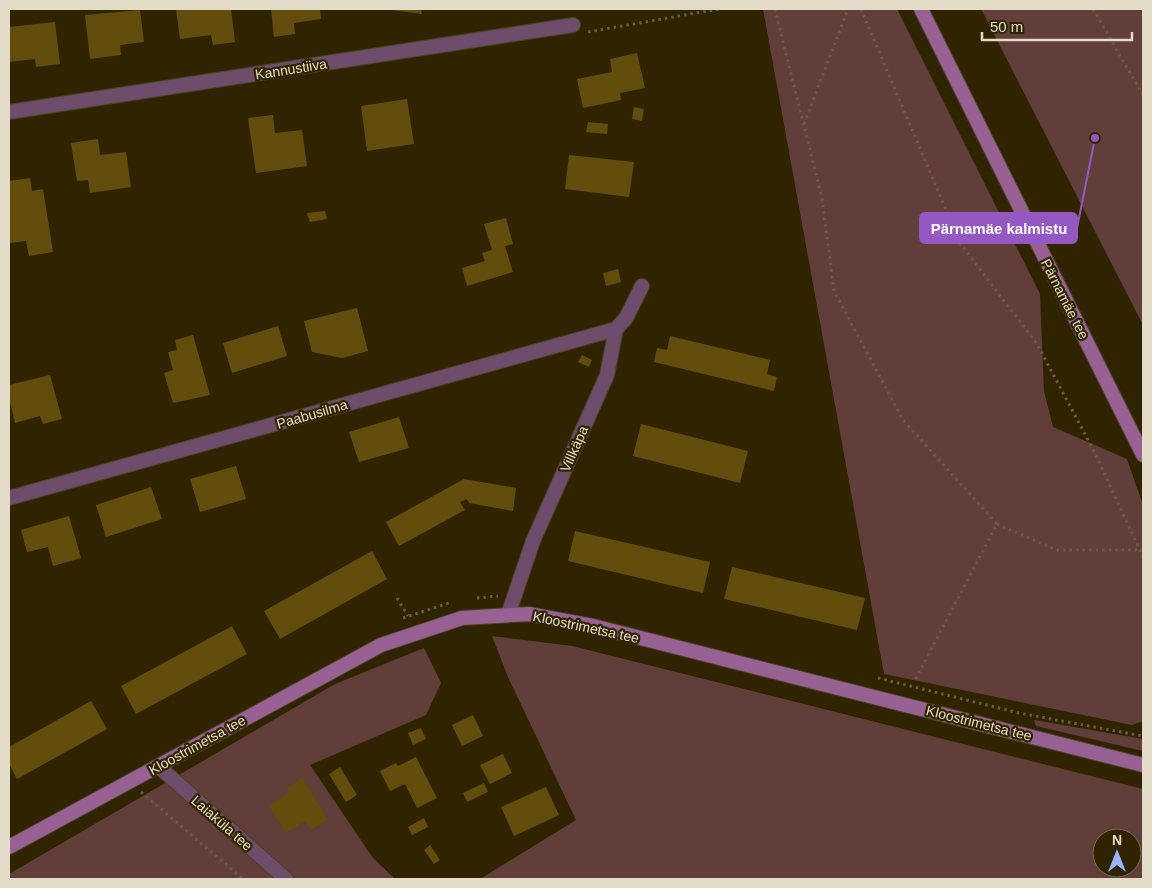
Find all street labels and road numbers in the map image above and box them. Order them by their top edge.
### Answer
street label: Kannustiiva [254,55,328,83]
street label: Pärnamäe tee [1038,256,1092,342]
street label: Paabusilma [275,396,350,432]
street label: Villkäpa [557,423,591,475]
street label: Kloostrimetsa tee [531,608,641,646]
street label: Kloostrimetsa tee [925,702,1034,744]
street label: Kloostrimetsa tee [146,712,248,778]
street label: Laiaküla tee [188,792,256,854]

